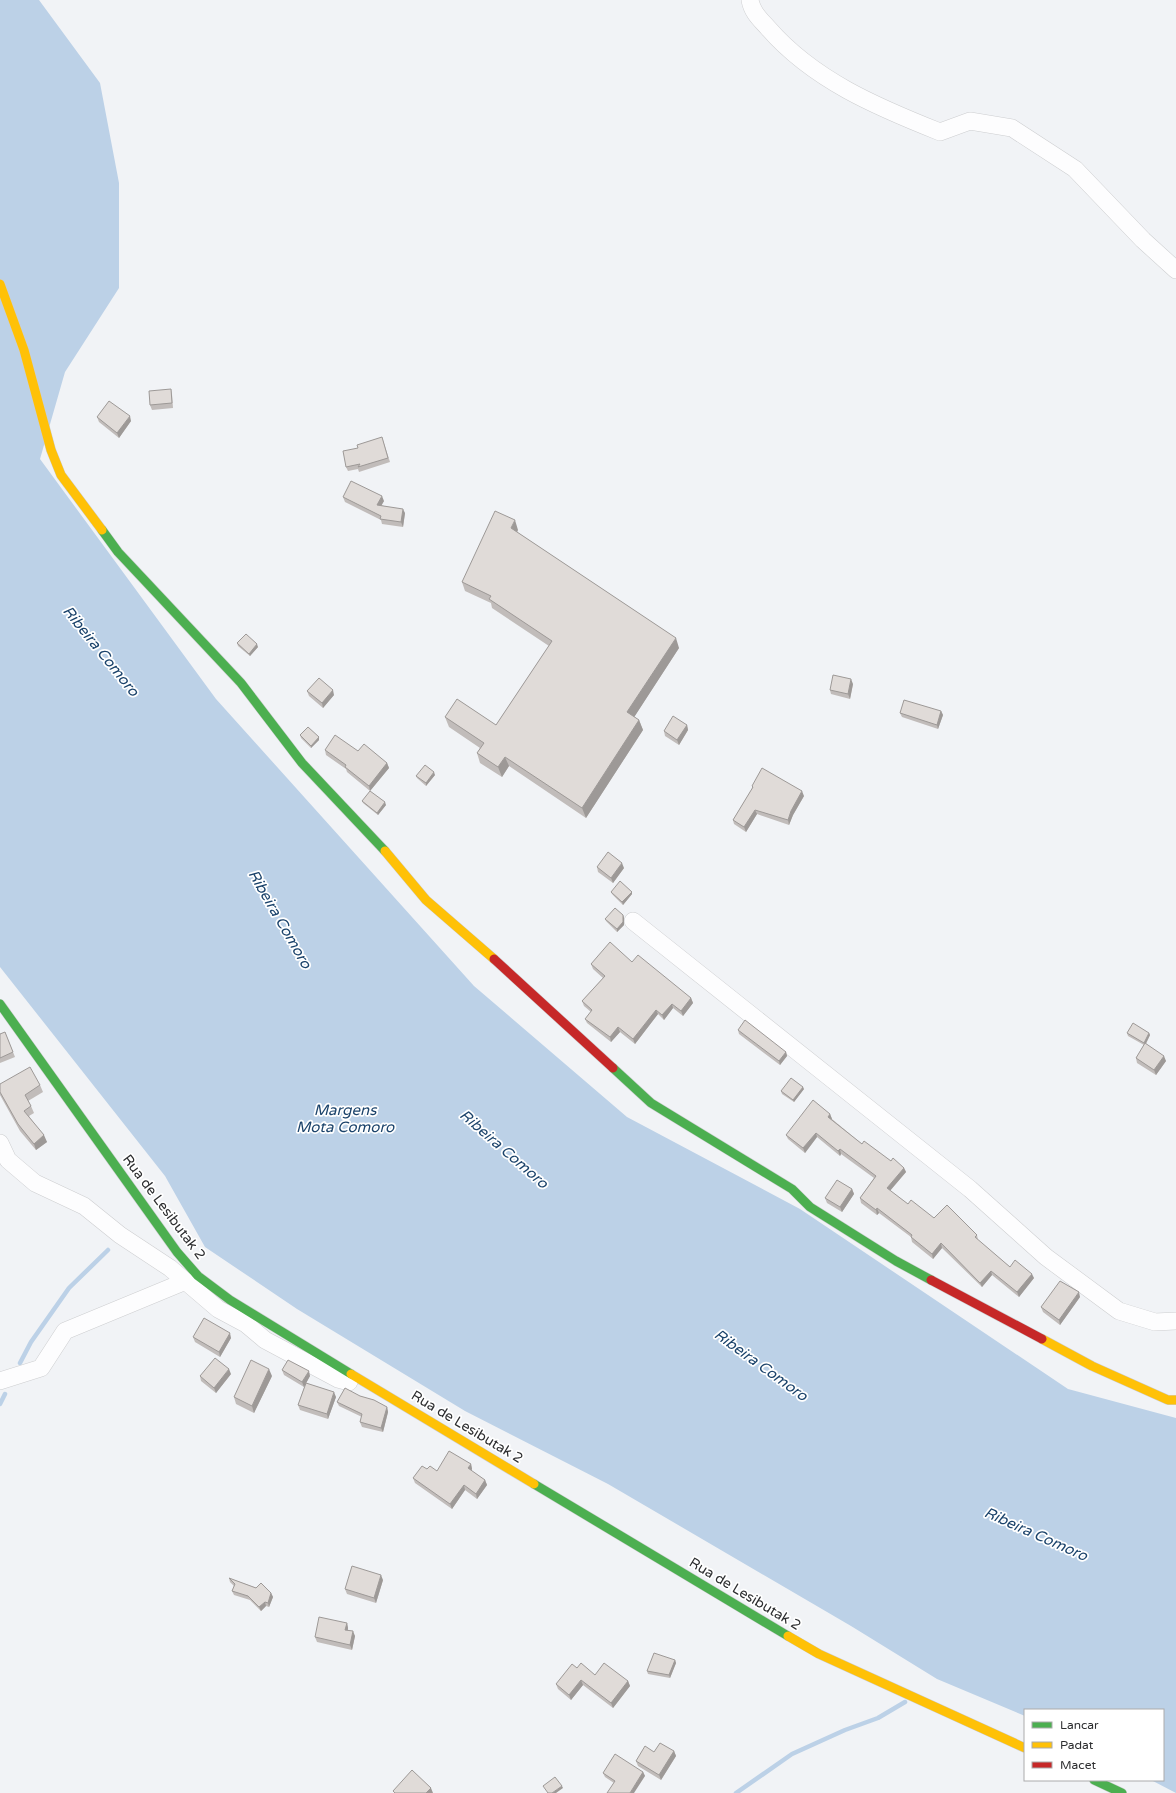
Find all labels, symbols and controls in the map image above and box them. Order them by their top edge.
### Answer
water label: Ribeira Comoro [59,602,143,700]
water label: Ribeira Comoro [244,866,316,972]
water label: Margens Mota Comoro [296,1101,395,1136]
water label: Ribeira Comoro [456,1106,552,1193]
street label: Rua de Lesibutak 2 [119,1151,209,1263]
water label: Ribeira Comoro [711,1325,812,1405]
street label: Rua de Lesibutak 2 [408,1387,526,1467]
water label: Ribeira Comoro [982,1503,1091,1565]
street label: Rua de Lesibutak 2 [686,1554,804,1634]
legend [1024,1709,1164,1781]
text: Lancar [1060,1718,1099,1732]
text: Padat [1060,1738,1094,1752]
text: Macet [1060,1758,1096,1772]

